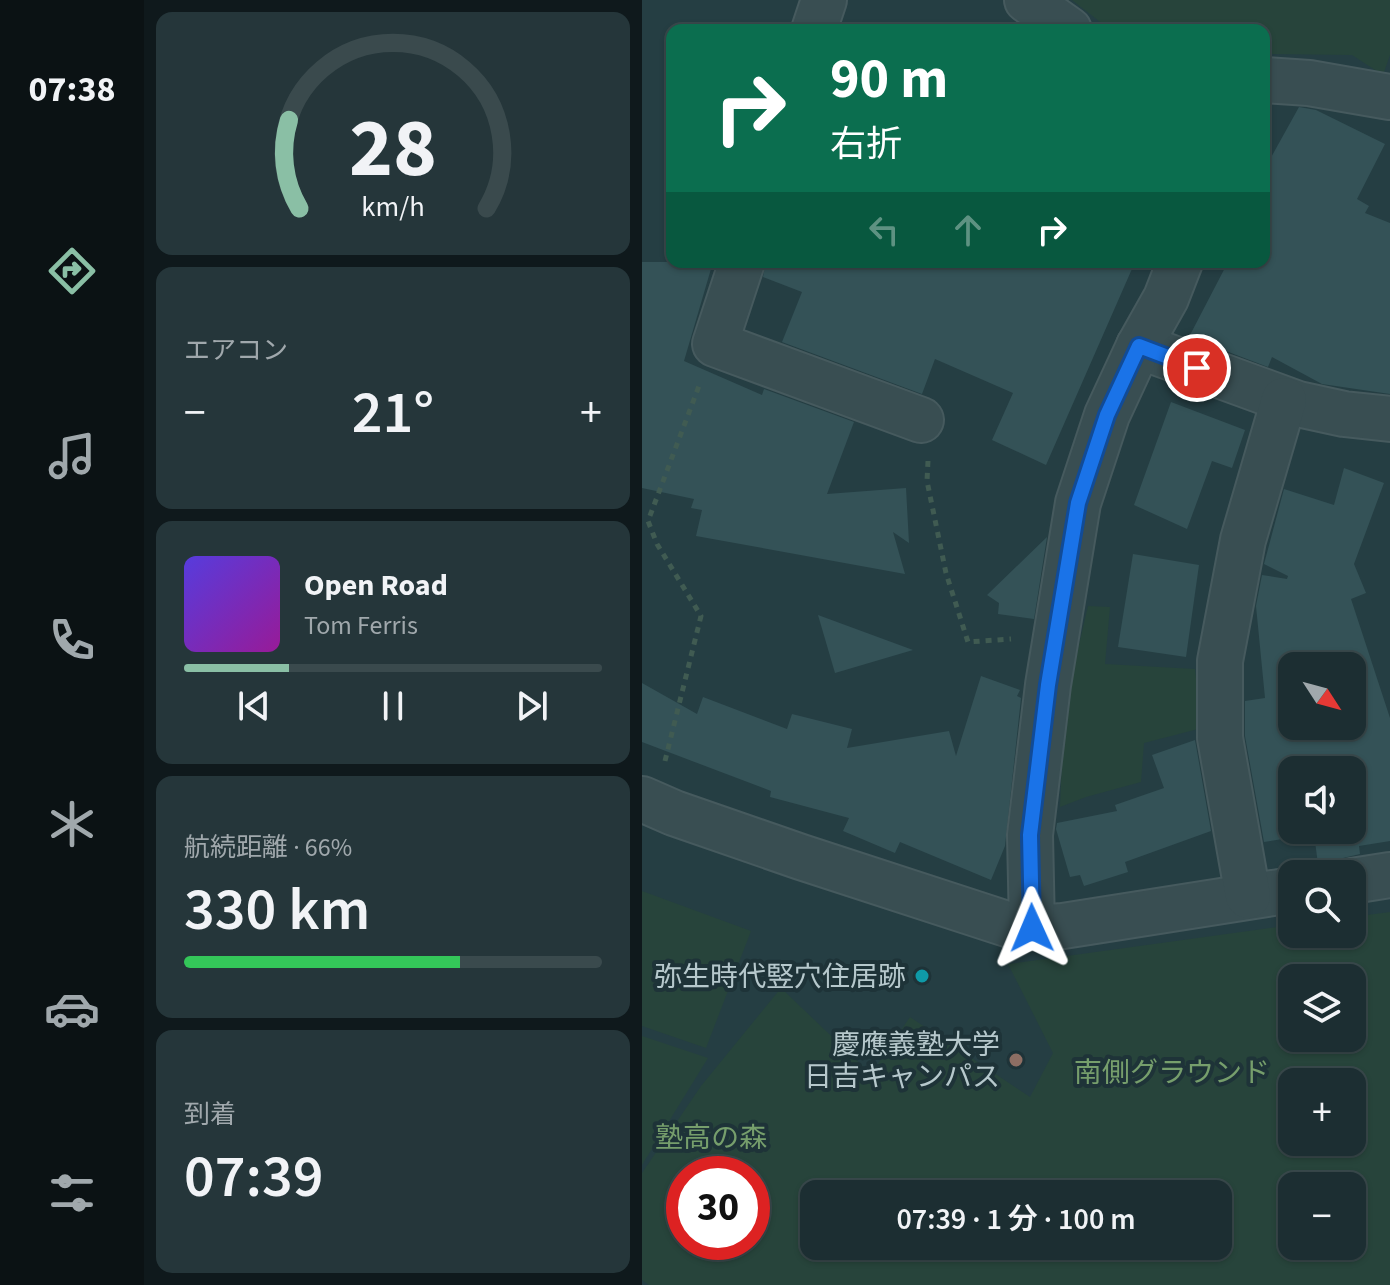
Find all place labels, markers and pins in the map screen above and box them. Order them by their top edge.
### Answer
pin [1163,334,1231,402]
place label: 弥生時代竪穴住居跡 [654,957,906,997]
marker: 弥生時代竪穴住居跡 [913,967,931,985]
place label: 慶應義塾大学 日吉キャンパス [804,1025,1000,1097]
marker: 慶應義塾大学 日吉キャンパス [1007,1051,1025,1069]

